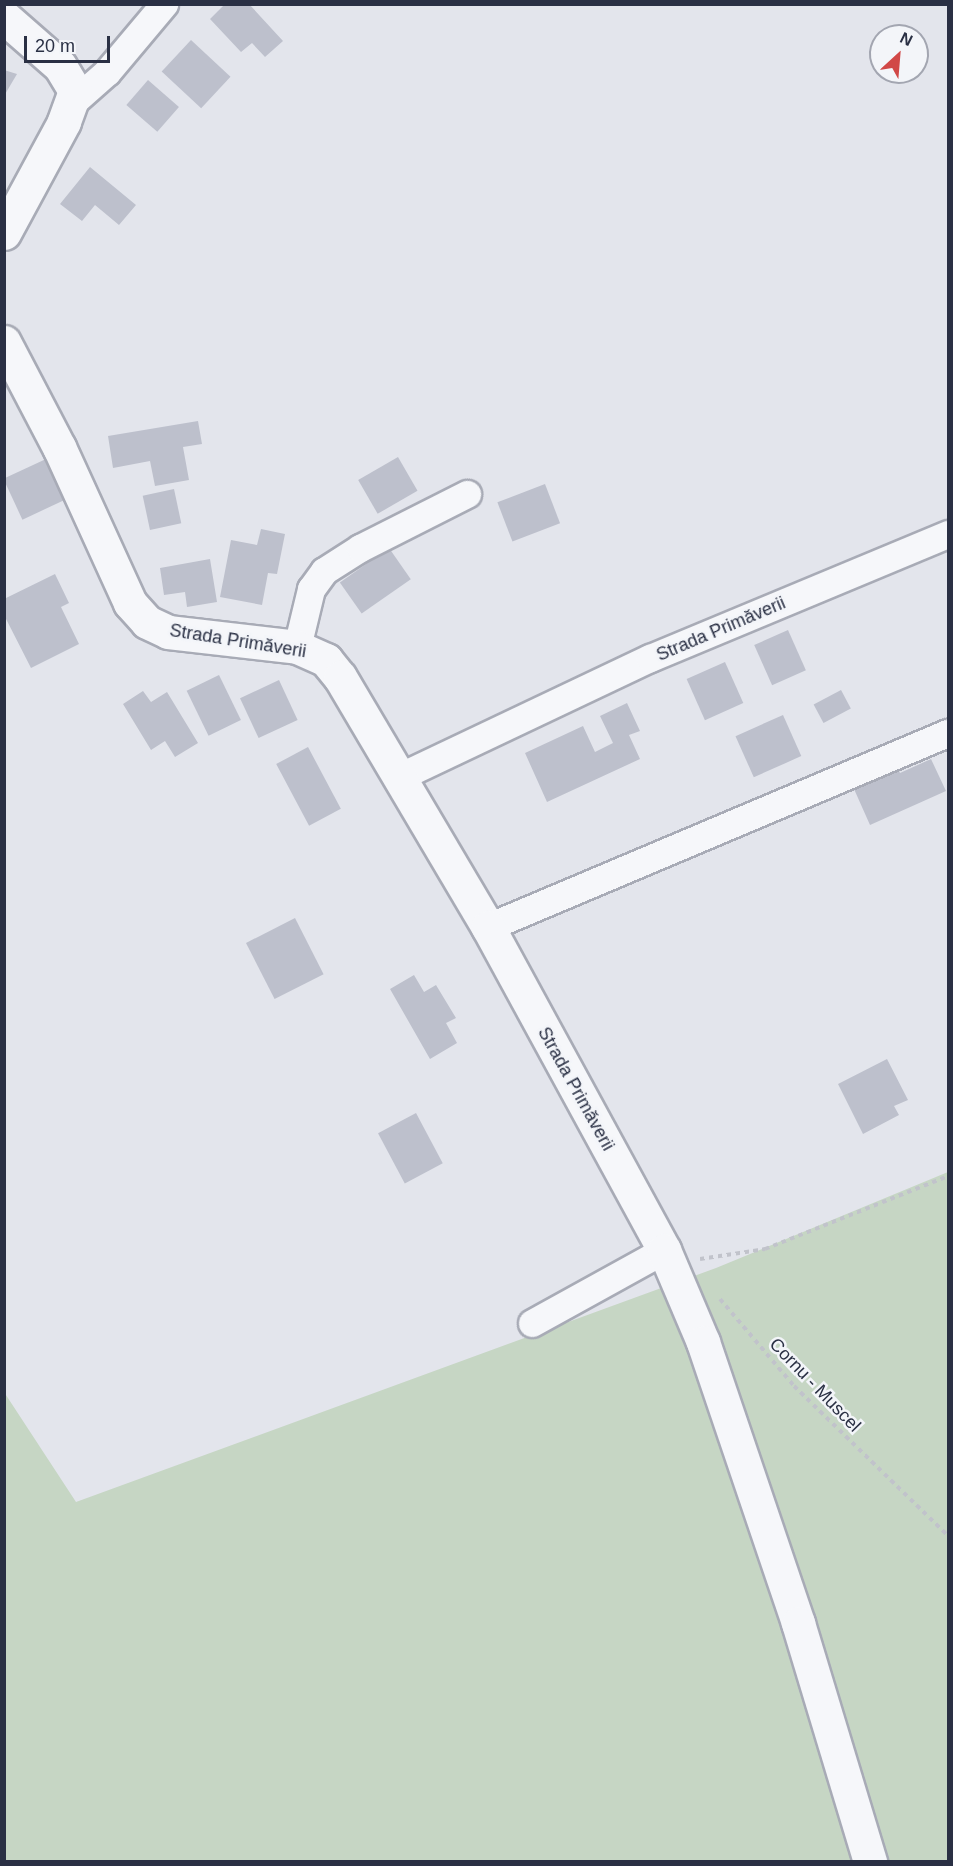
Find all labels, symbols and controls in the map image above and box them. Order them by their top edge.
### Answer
scale bar [27,24,112,62]
north arrow [869,24,929,84]
text: N [897,29,915,49]
text: 20 m [35,36,75,56]
street label: Strada Primăverii [653,592,789,666]
street label: Strada Primăverii [168,620,308,662]
street label: Strada Primăverii [533,1023,619,1155]
street label: Cornu - Muscel [765,1334,865,1436]

